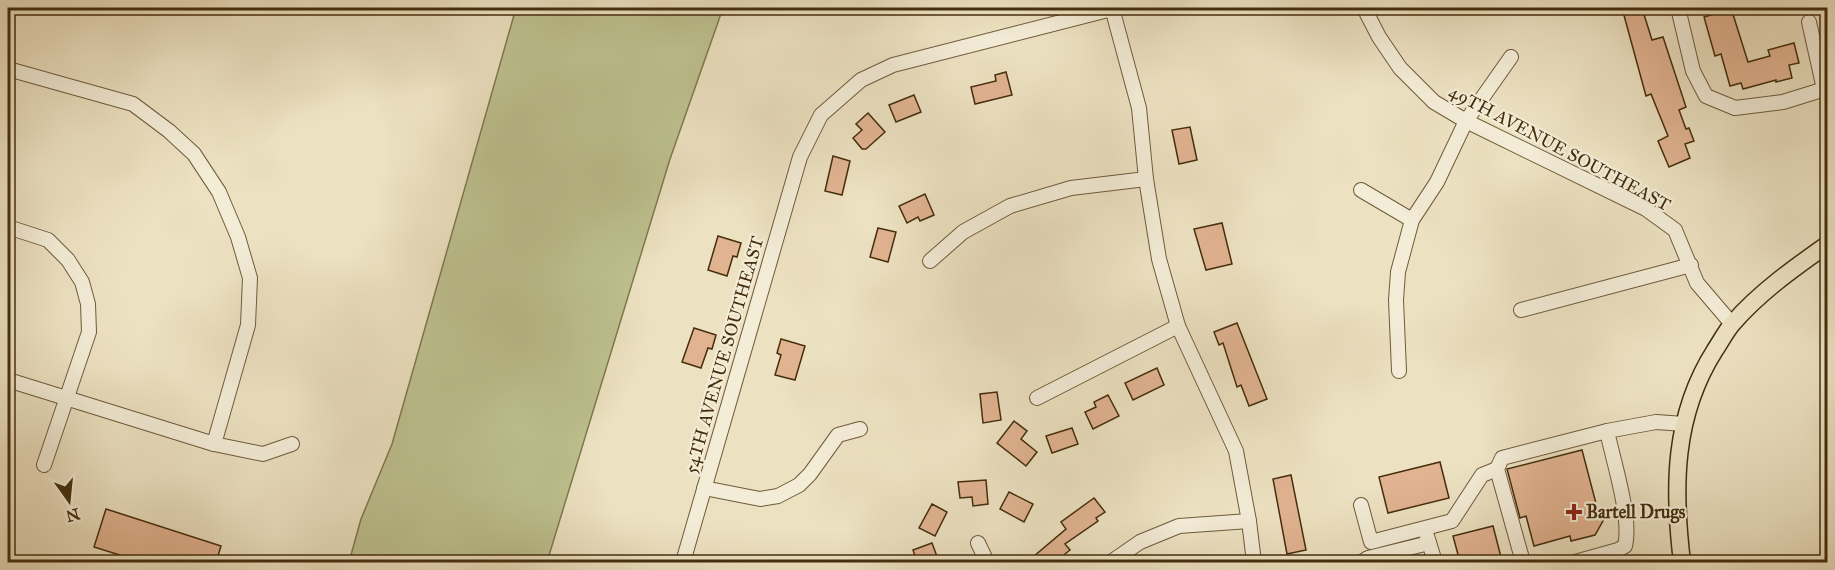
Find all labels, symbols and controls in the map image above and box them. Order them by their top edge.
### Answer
street label: 49TH AVENUE SOUTHEAST [1446,80,1674,216]
street label: 54TH AVENUE SOUTHEAST [680,234,768,476]
north arrow [39,471,99,531]
place label: Bartell Drugs [1586,501,1686,524]
text: N [63,504,82,526]
marker: Bartell Drugs [1567,505,1581,519]

